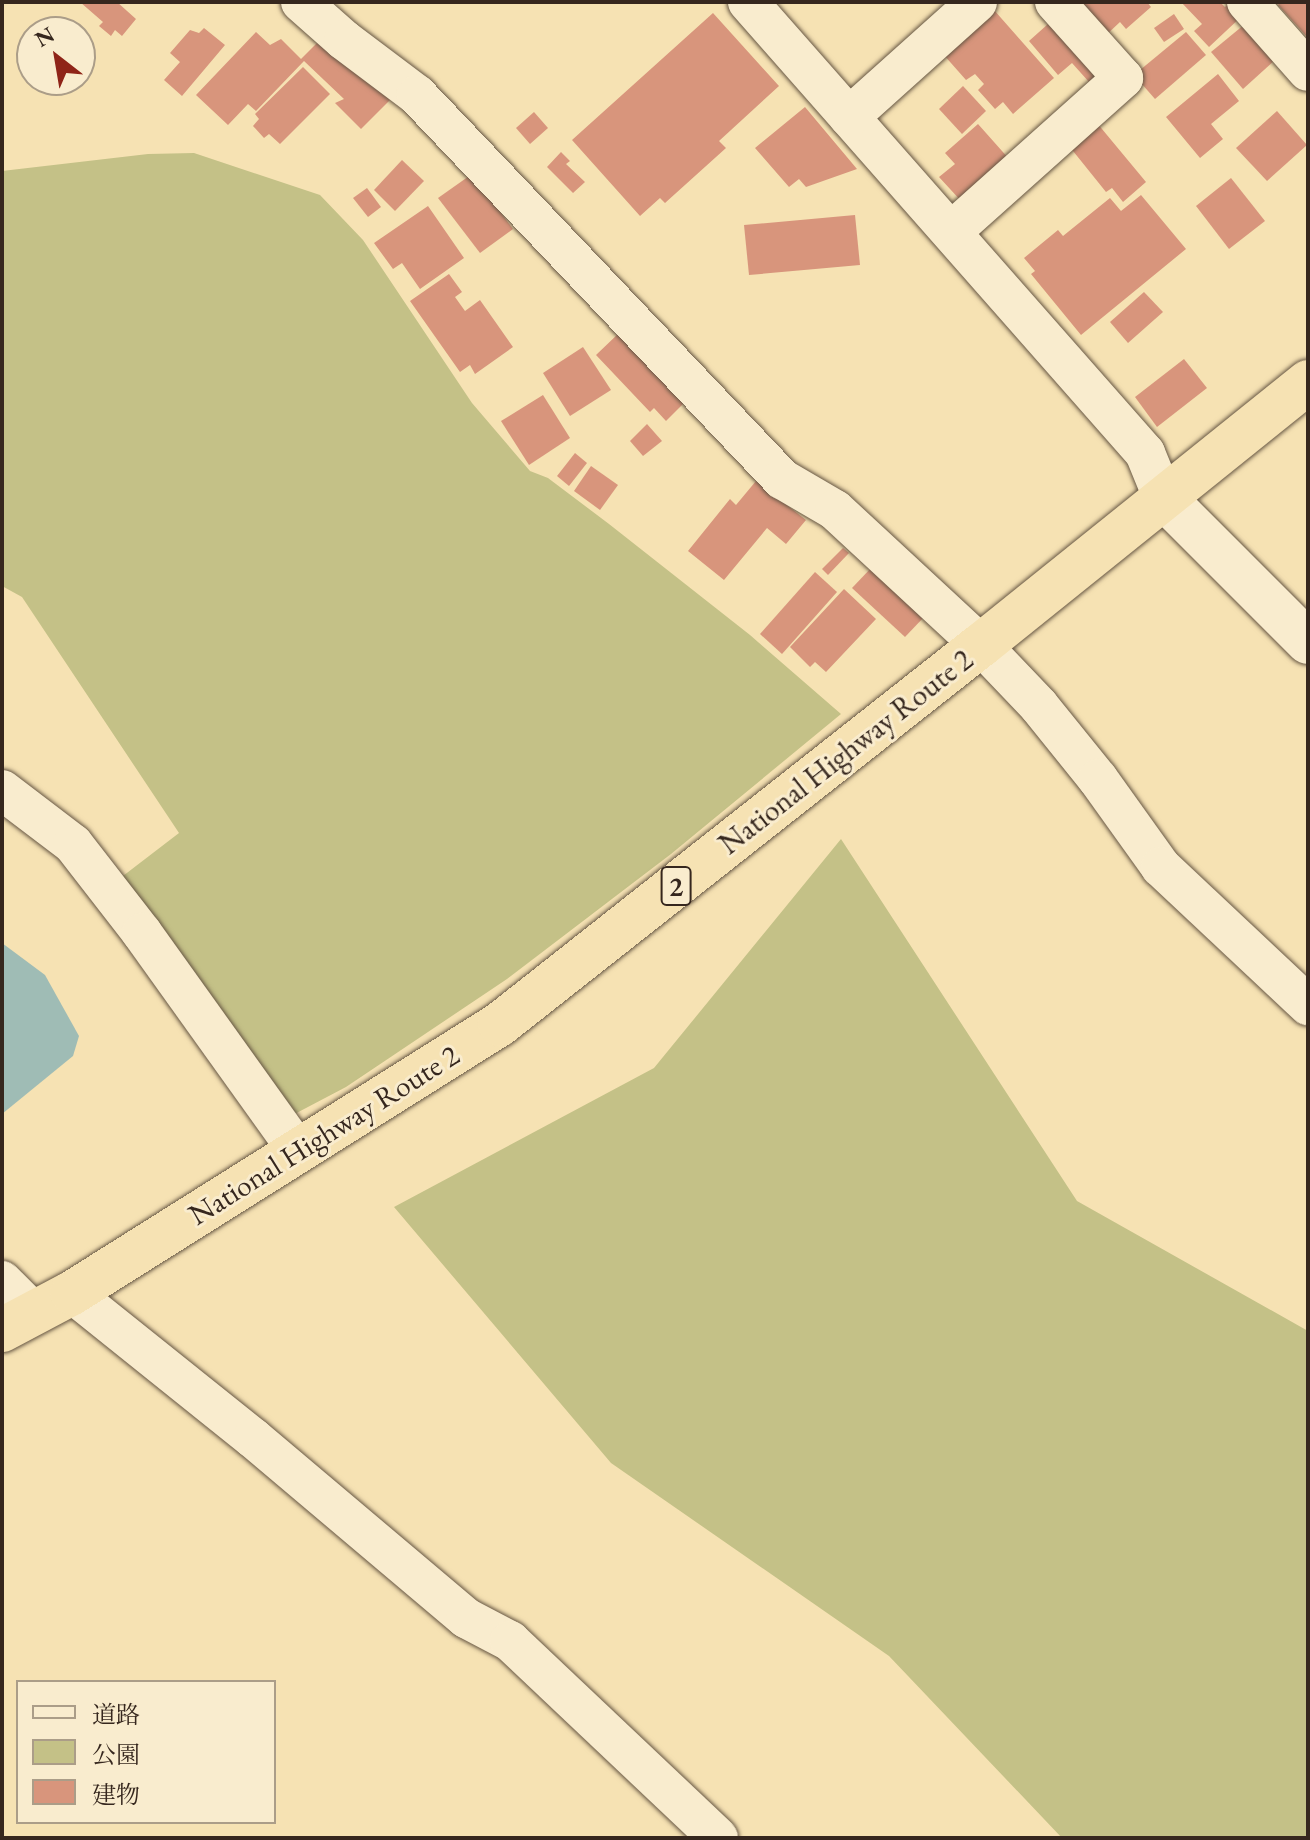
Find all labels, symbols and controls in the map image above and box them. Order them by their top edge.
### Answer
north arrow [16,16,96,96]
text: N [29,20,60,54]
street label: National Highway Route 2 [712,642,980,862]
road number: 2 [660,862,692,910]
street label: National Highway Route 2 [182,1037,466,1233]
legend [16,1680,276,1824]
text: 道路 [92,1699,140,1730]
text: 公園 [92,1739,140,1770]
text: 建物 [92,1779,140,1810]

